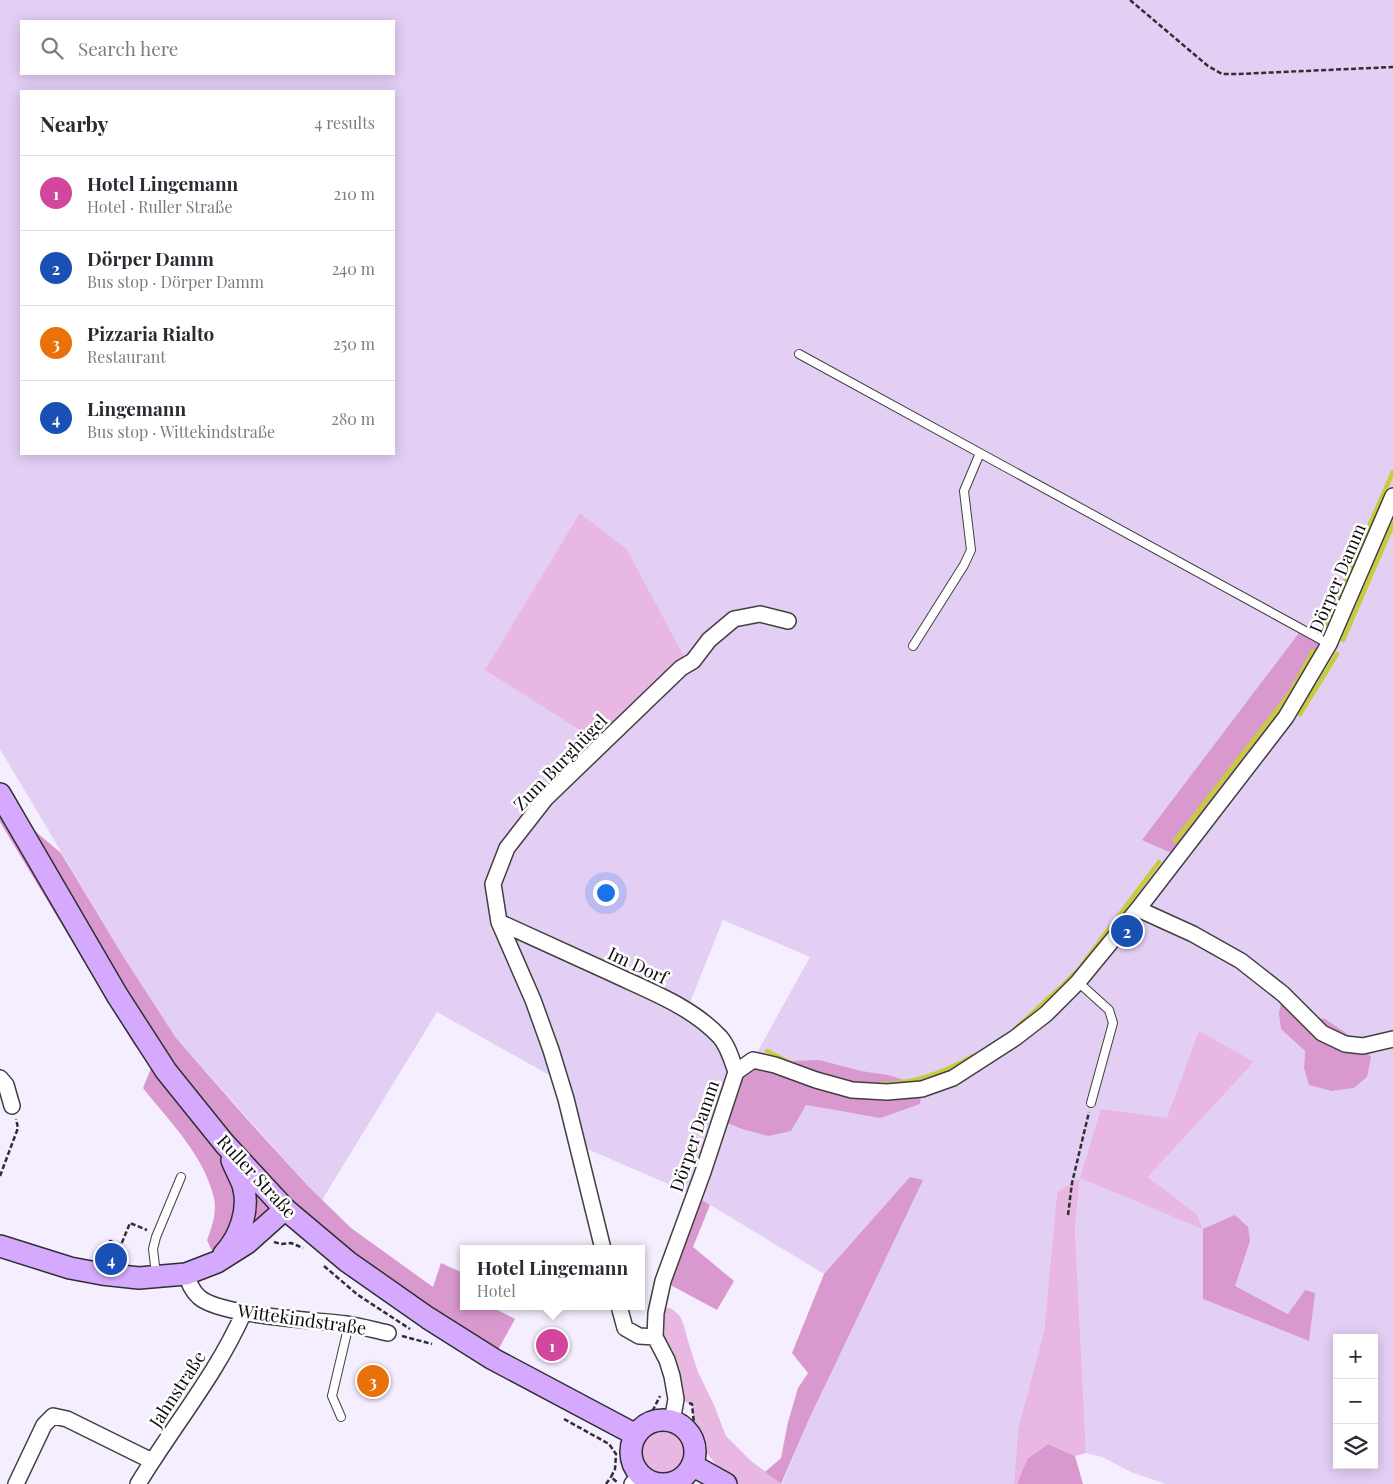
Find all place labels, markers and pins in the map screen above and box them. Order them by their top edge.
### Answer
pin: 2 [1111,912,1143,950]
pin: 4 [95,1240,127,1278]
pin: 1 [536,1326,568,1364]
pin: 3 [357,1362,389,1400]

